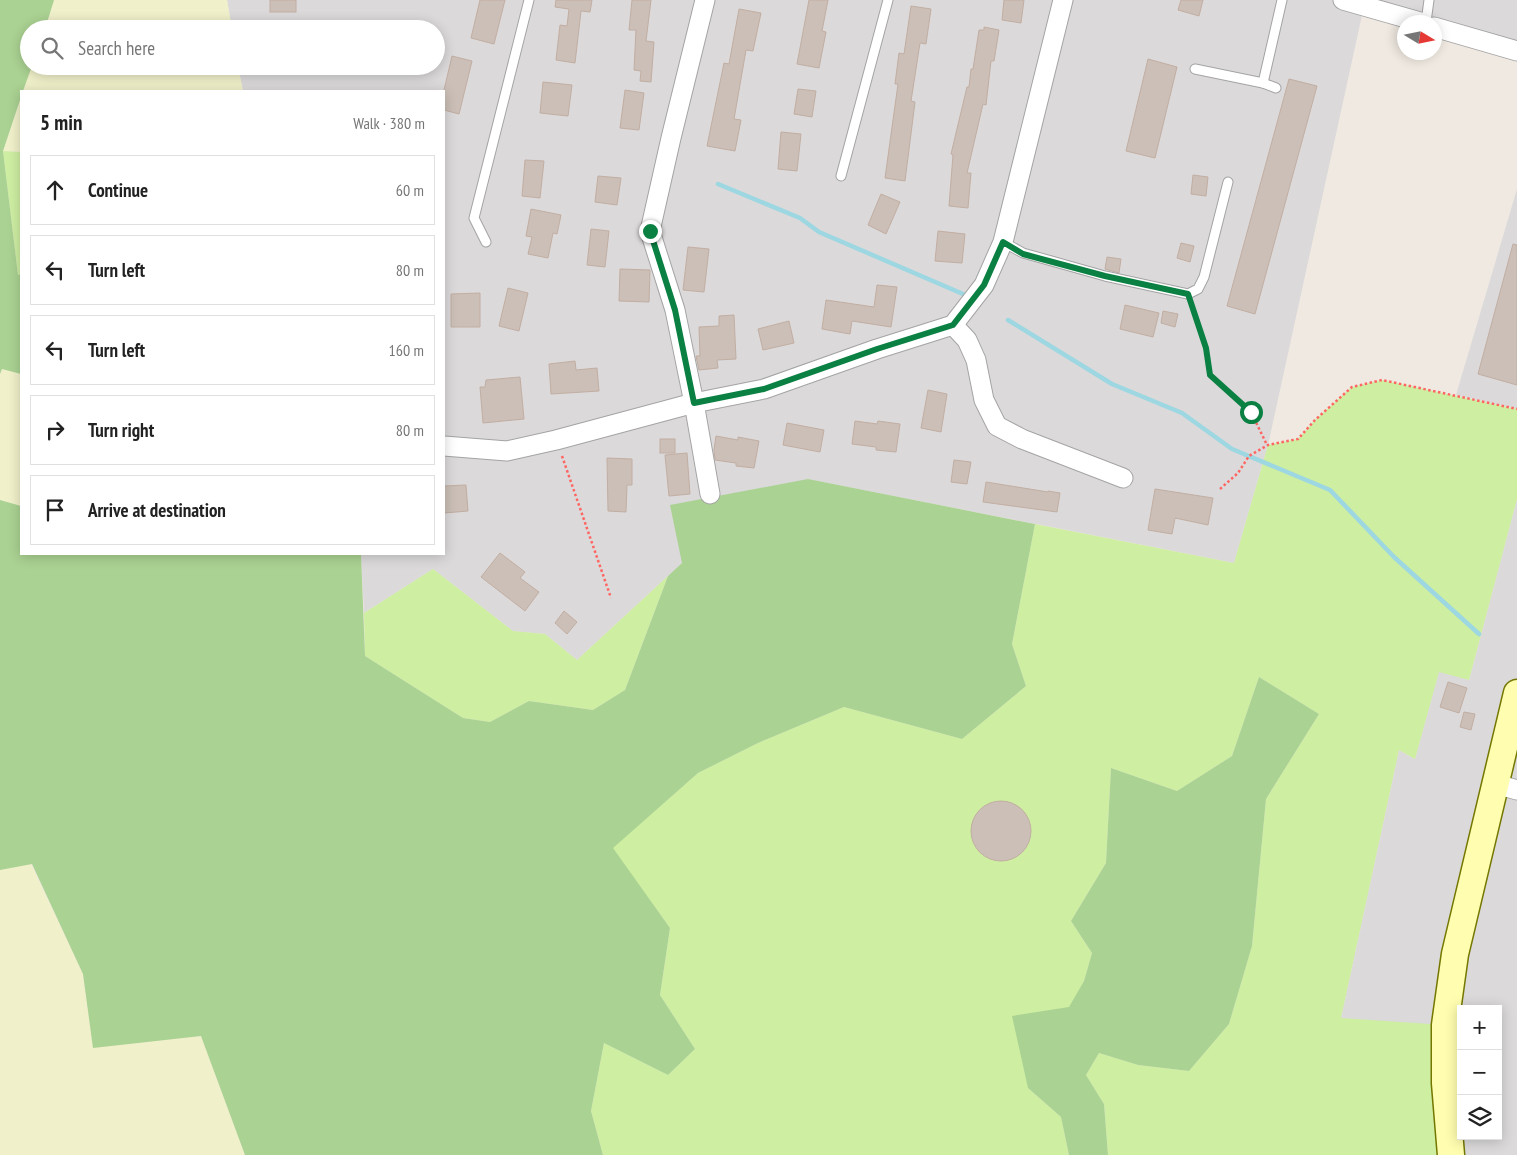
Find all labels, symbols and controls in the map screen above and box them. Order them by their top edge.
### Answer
north arrow [1397,15,1442,60]
search box [20,20,445,75]
icon: search [38,34,66,62]
text: Search here [78,36,155,60]
text: 5 min [40,109,82,136]
text: Walk · 380 m [353,113,425,133]
icon: ahead [41,176,69,204]
text: Continue [88,178,148,202]
text: 60 m [396,180,424,200]
route end [639,220,662,243]
icon: left [41,256,69,284]
text: Turn left [88,258,145,282]
text: 80 m [396,260,424,280]
icon: left [41,336,69,364]
text: Turn left [88,338,145,362]
text: 160 m [389,340,424,360]
route start [1240,401,1263,424]
icon: right [41,416,69,444]
text: Turn right [88,418,154,442]
text: 80 m [396,420,424,440]
icon: arrive [41,496,69,524]
text: Arrive at destination [88,498,226,522]
map controls [1457,1005,1502,1140]
button: + [1457,1005,1502,1050]
button: − [1457,1050,1502,1095]
button: layers [1457,1095,1502,1140]

